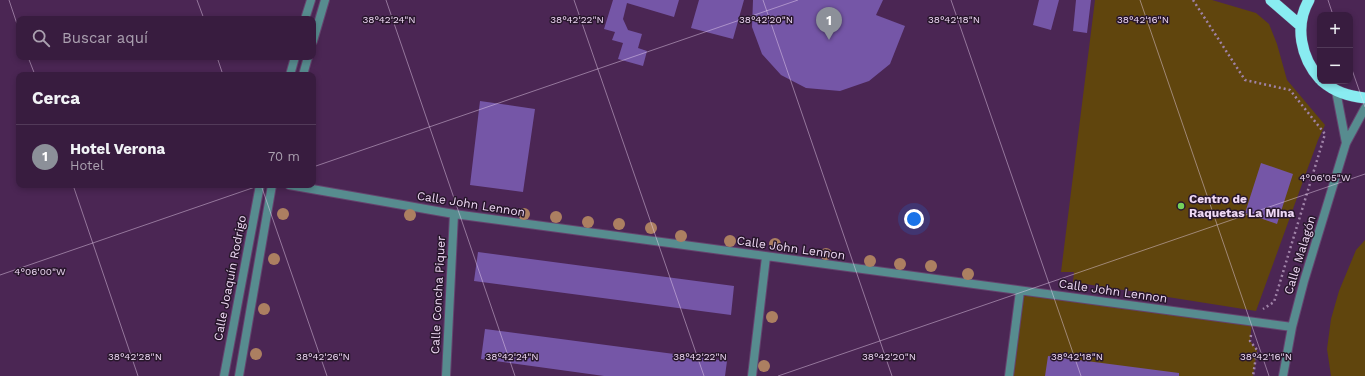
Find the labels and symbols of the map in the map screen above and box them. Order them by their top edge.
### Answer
pin: 1 [816,7,842,40]
text: 38°42'24"N [362,14,416,25]
text: 38°42'22"N [550,14,604,25]
text: 38°42'20"N [739,14,793,25]
text: 38°42'18"N [928,14,980,25]
text: 38°42'16"N [1117,14,1169,25]
text: 4°06'05"W [1299,172,1351,183]
street label: Calle John Lennon [416,189,526,219]
place label: Centro de Raquetas La Mina [1189,192,1294,220]
marker: Centro de Raquetas La Mina [1176,201,1186,211]
your location [904,209,924,229]
street label: Calle Joaquín Rodrigo [211,214,249,342]
street label: Calle Malagón [1281,214,1319,296]
street label: Calle John Lennon [736,233,846,263]
street label: Calle Concha Piquer [428,235,448,354]
text: 4°06'00"W [14,266,66,277]
street label: Calle John Lennon [1058,276,1168,306]
text: 38°42'28"N [108,351,162,362]
text: 38°42'26"N [296,351,350,362]
text: 38°42'24"N [485,351,539,362]
text: 38°42'22"N [673,351,727,362]
text: 38°42'20"N [862,351,916,362]
text: 38°42'18"N [1051,351,1103,362]
text: 38°42'16"N [1240,351,1292,362]

